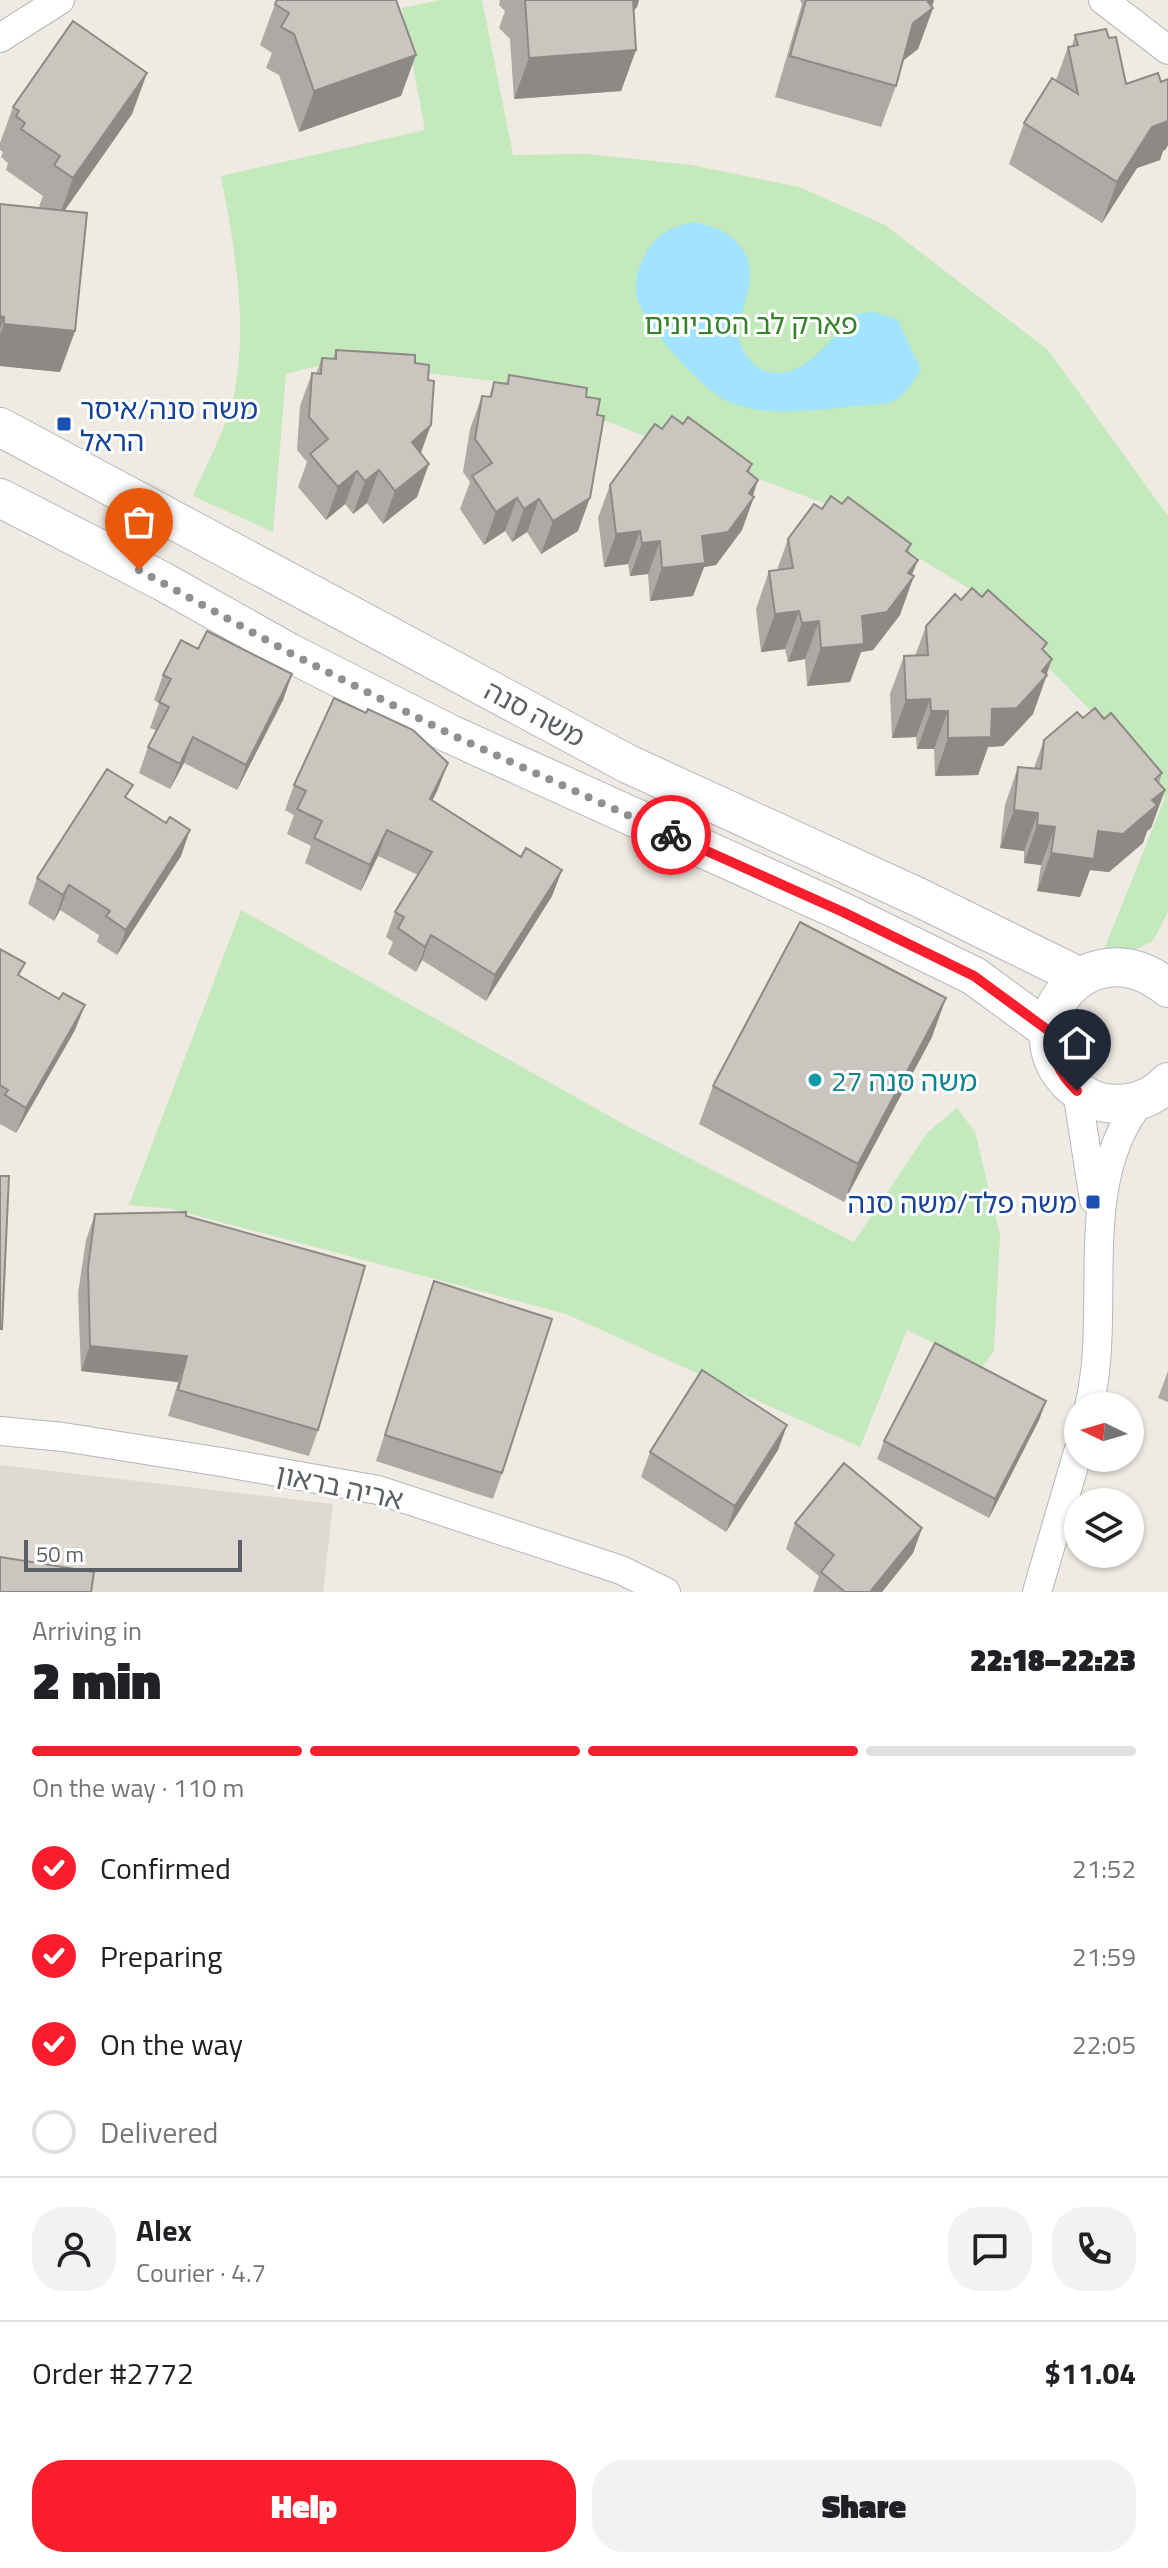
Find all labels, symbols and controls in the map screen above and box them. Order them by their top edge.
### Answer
park label: פארק לב הסביונים [644,302,858,345]
place label: משה סנה/איסר הראל [80,387,258,462]
marker: משה סנה/איסר הראל [55,415,73,433]
pin [105,488,173,570]
icon: bag [117,500,161,544]
street label: משה סנה [477,668,593,758]
courier [631,795,711,875]
icon: bike [649,813,693,857]
pin [1043,1009,1111,1091]
icon: home [1055,1021,1099,1065]
place label: משה סנה 27 [831,1059,977,1102]
marker: משה סנה 27 [806,1071,824,1089]
place label: משה פלד/משה סנה [848,1181,1077,1224]
marker: משה פלד/משה סנה [1084,1193,1102,1211]
north arrow [1064,1392,1144,1472]
map controls [1064,1392,1144,1568]
street label: אריה בראון [272,1452,408,1520]
button: layers [1064,1488,1144,1568]
scale bar [24,1536,242,1572]
text: 50 m [36,1537,84,1571]
text: Arriving in [32,1611,142,1650]
text: 22:18–22:23 [970,1637,1136,1683]
text: 2 min [32,1640,161,1719]
text: On the way · 110 m [32,1768,244,1807]
text: Confirmed [100,1845,231,1891]
icon: check [32,1846,76,1890]
text: 21:52 [1072,1849,1136,1888]
text: Preparing [100,1933,222,1979]
icon: check [32,1934,76,1978]
text: 21:59 [1072,1937,1136,1976]
text: On the way [100,2021,243,2067]
icon: check [32,2022,76,2066]
text: 22:05 [1072,2025,1136,2064]
text: Delivered [100,2109,218,2155]
button: person [32,2207,116,2291]
text: Alex [136,2207,192,2253]
button: chat [948,2207,1032,2291]
button: phone [1052,2207,1136,2291]
text: Courier · 4.7 [136,2253,266,2292]
text: Order #2772 [32,2350,194,2396]
text: $11.04 [1044,2350,1136,2396]
button: Help [32,2460,576,2552]
button: Share [592,2460,1136,2552]

